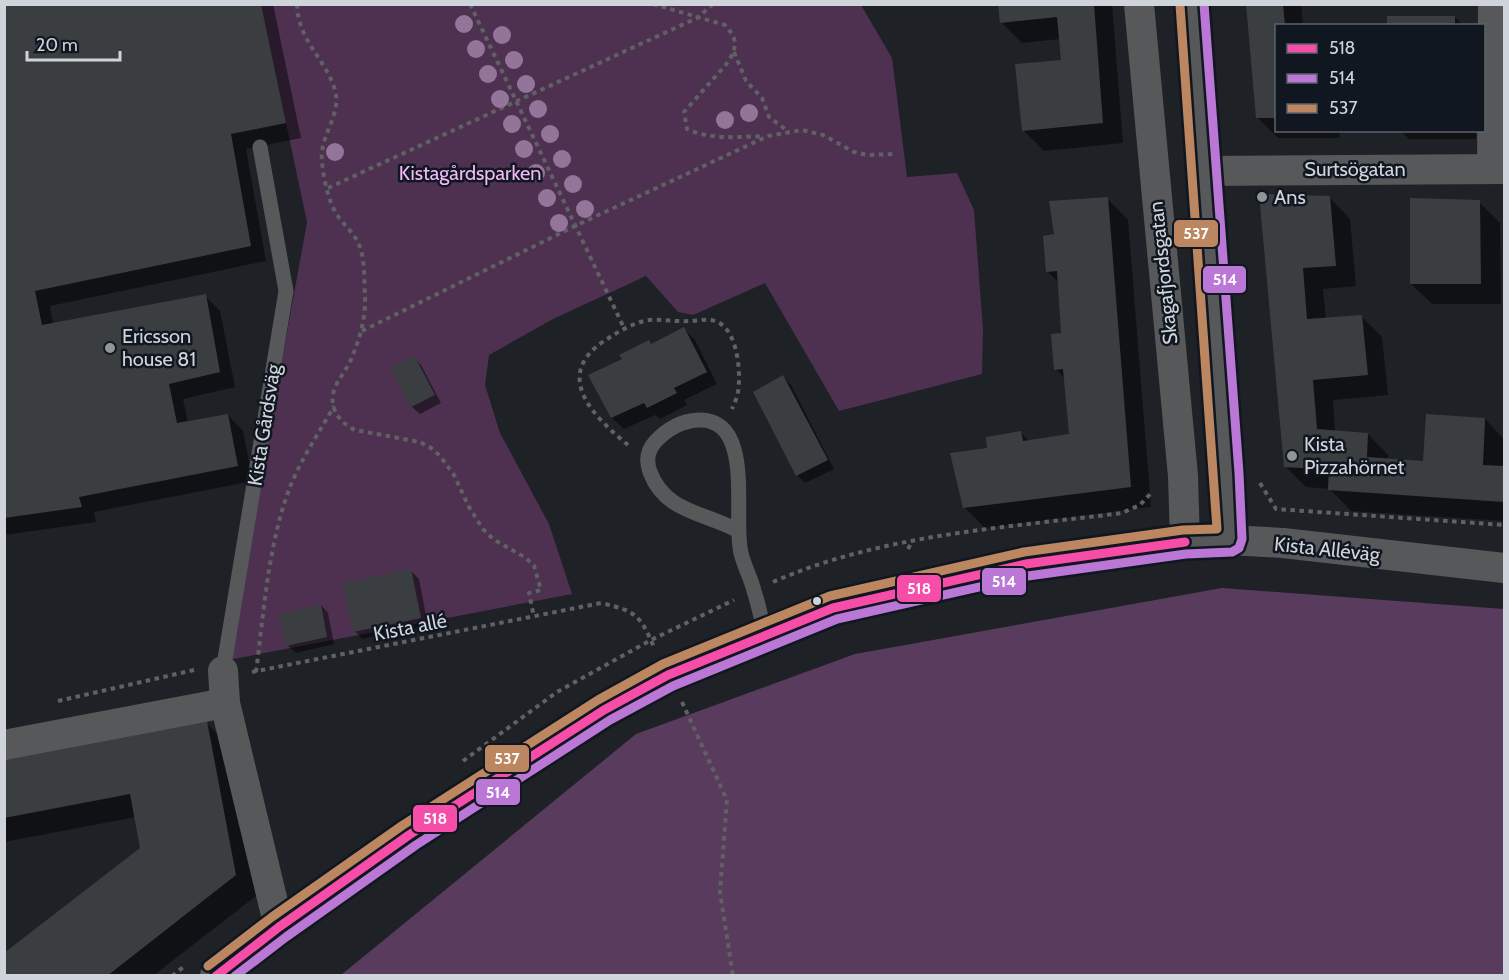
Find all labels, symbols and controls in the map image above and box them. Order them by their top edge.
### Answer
scale bar [27,24,120,62]
legend [1275,24,1485,132]
text: 20 m [36,34,78,56]
text: 518 [1329,37,1356,59]
text: 514 [1329,67,1355,89]
text: 537 [1329,97,1358,119]
street label: Surtsögatan [1304,157,1406,181]
park label: Kistagårdsparken [399,161,541,185]
place label: Ans [1274,185,1306,209]
marker: Ans [1255,190,1269,204]
street label: Skagafjordsgatan [1144,200,1182,346]
line badge: 537 [1173,219,1219,248]
text: 537 [1183,224,1210,243]
line badge: 514 [1202,265,1247,294]
text: 514 [1213,270,1237,289]
place label: Ericsson house 81 [122,324,196,371]
marker: Ericsson house 81 [103,341,117,355]
street label: Kista Gårdsväg [243,361,286,488]
place label: Kista Pizzahörnet [1304,432,1405,479]
marker: Kista Pizzahörnet [1285,449,1299,463]
street label: Kista Alléväg [1273,532,1382,567]
line badge: 514 [981,567,1027,596]
text: 514 [992,572,1016,591]
line badge: 518 [896,574,942,603]
text: 518 [907,579,931,598]
unlabelled marker [811,595,823,607]
street label: Kista allé [371,608,449,646]
line badge: 537 [484,744,530,773]
text: 537 [494,749,521,768]
line badge: 514 [475,778,521,806]
text: 514 [486,783,510,802]
line badge: 518 [412,804,458,833]
text: 518 [423,809,447,828]

